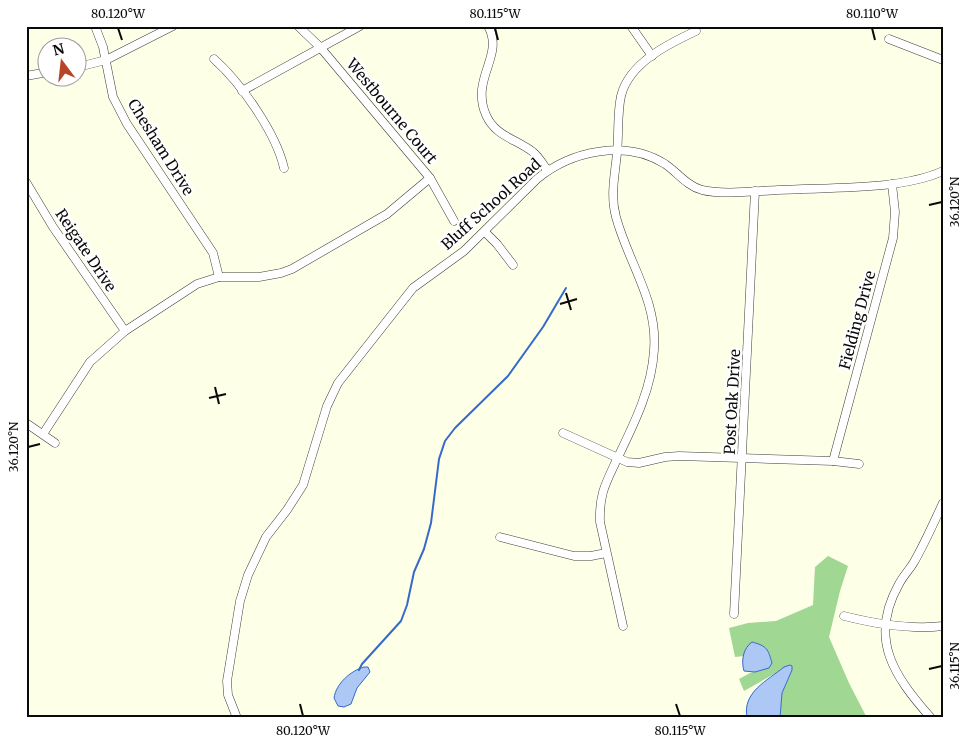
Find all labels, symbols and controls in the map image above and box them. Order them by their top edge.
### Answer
text: 80.120°W [91,6,146,21]
text: 80.115°W [469,6,522,21]
text: 80.110°W [846,6,899,21]
north arrow [38,38,88,88]
text: N [51,39,66,60]
street label: Westbourne Court [342,54,442,167]
street label: Chesham Drive [124,95,198,199]
street label: Bluff School Road [437,154,545,254]
text: 36.120°N [947,176,962,227]
street label: Reigate Drive [51,205,121,295]
street label: Fielding Drive [835,268,879,371]
street label: Post Oak Drive [720,349,744,455]
text: 36.120°N [6,421,21,472]
text: 36.115°N [947,641,962,690]
text: 80.120°W [276,723,331,738]
text: 80.115°W [654,723,707,738]

